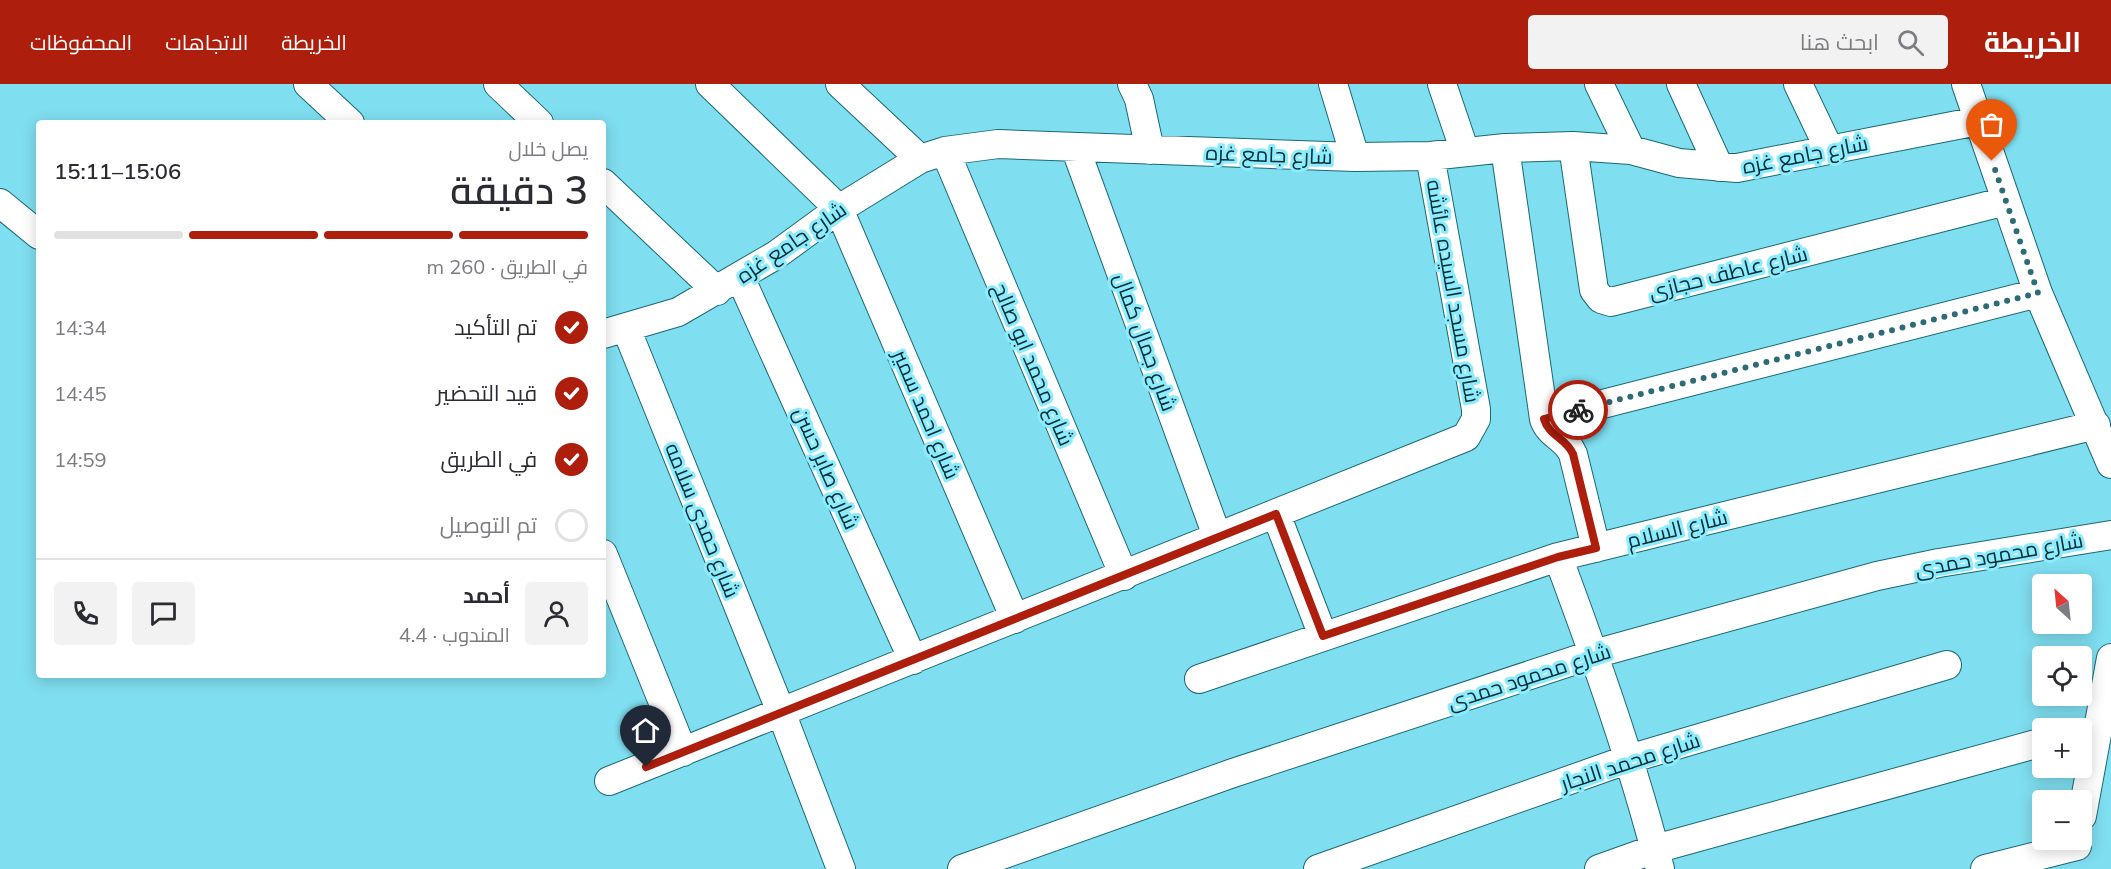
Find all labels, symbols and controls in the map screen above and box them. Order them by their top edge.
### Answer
search box [1528,15,1948,69]
text: الخريطة [1984,24,2081,59]
icon: search [1894,26,1927,59]
text: ابحث هنا [1800,28,1879,56]
text: المحفوظات [30,29,132,55]
text: الاتجاهات [165,29,248,55]
text: الخريطة [281,29,347,55]
pin [1966,99,2017,161]
icon: bag [1975,108,2008,141]
street label: شارع جامع غزه [1740,129,1870,181]
text: يصل خلال [509,136,588,161]
street label: شارع جامع غزه [1205,139,1333,171]
text: 15:06–15:11 [54,157,181,185]
text: 3 دقيقة [450,165,588,214]
street label: شارع مسجد السيده عائشه [1420,177,1486,405]
street label: شارع جامع غزه [731,196,852,290]
street label: شارع عاطف حجازى [1646,240,1811,306]
text: في الطريق · 260 m [426,254,588,279]
street label: شارع جمال كمال [1107,269,1183,415]
street label: شارع محمد ابو صالح [986,279,1080,450]
icon: check [555,311,588,344]
text: تم التأكيد [454,313,537,341]
text: 14:34 [54,315,107,340]
street label: شارع احمد سمير [886,344,966,484]
icon: check [555,377,588,410]
text: قيد التحضير [436,379,537,407]
courier [1548,380,1608,440]
text: 14:45 [54,381,107,406]
icon: bike [1562,394,1595,427]
street label: شارع صابر حسن [787,403,866,534]
street label: شارع حمدى سلامه [658,439,746,602]
icon: check [555,443,588,476]
text: في الطريق [440,445,537,473]
text: 14:59 [54,447,107,472]
street label: شارع السلام [1624,503,1731,555]
text: تم التوصيل [440,511,537,539]
street label: شارع محمود حمدى [1913,526,2085,584]
north arrow [2032,574,2092,634]
map controls [2032,574,2092,850]
text: أحمد [463,581,510,609]
button: phone [54,582,117,645]
button: chat [132,582,195,645]
button: person [525,582,588,645]
text: المندوب · 4.4 [399,622,510,647]
street label: شارع محمود حمدى [1444,637,1615,717]
button: locate [2032,646,2092,706]
pin [620,705,671,767]
icon: home [629,714,662,747]
button: + [2032,718,2092,778]
street label: شارع محمد النجار [1556,726,1704,798]
button: − [2032,790,2092,850]

